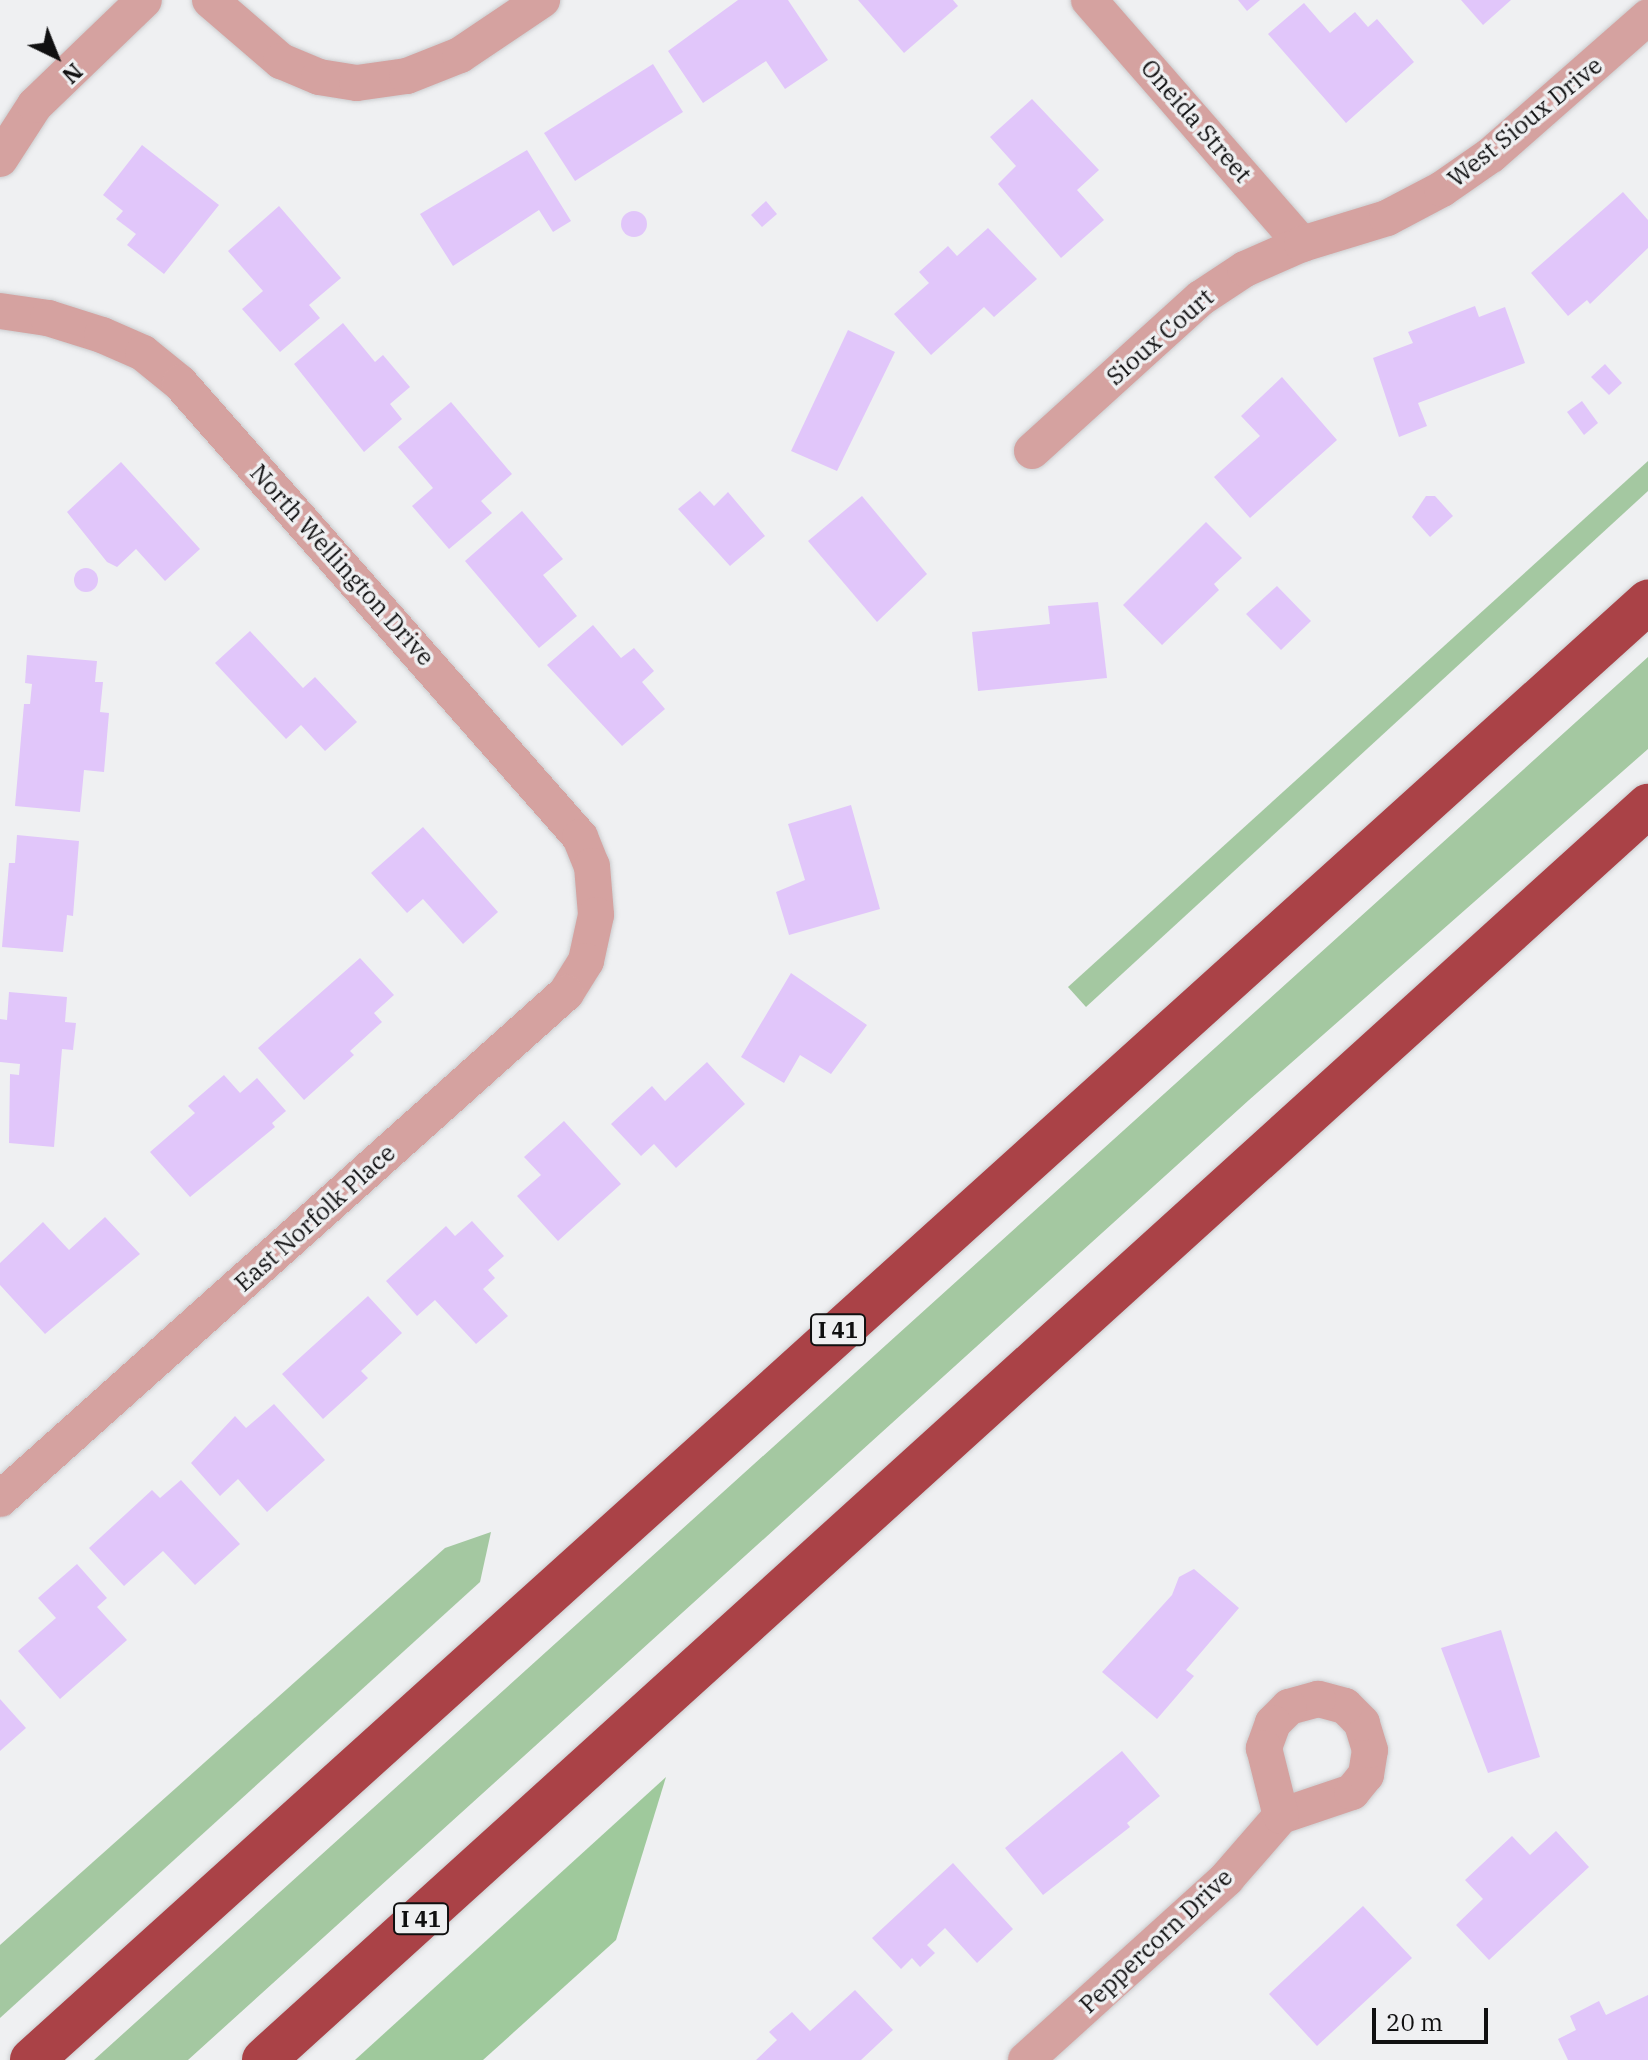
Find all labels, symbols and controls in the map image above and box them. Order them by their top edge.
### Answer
north arrow [16,16,96,96]
street label: West Sioux Drive [1442,51,1608,193]
street label: Oneida Street [1135,54,1257,188]
text: N [56,57,89,90]
street label: Sioux Court [1101,283,1219,391]
street label: North Wellington Drive [244,458,440,672]
street label: East Norfolk Place [229,1138,401,1298]
road number: I 41 [810,1312,866,1348]
street label: Peppercorn Drive [1074,1863,1238,2019]
road number: I 41 [393,1901,449,1937]
scale bar [1376,1992,1492,2042]
text: 20 m [1386,2006,1443,2038]

